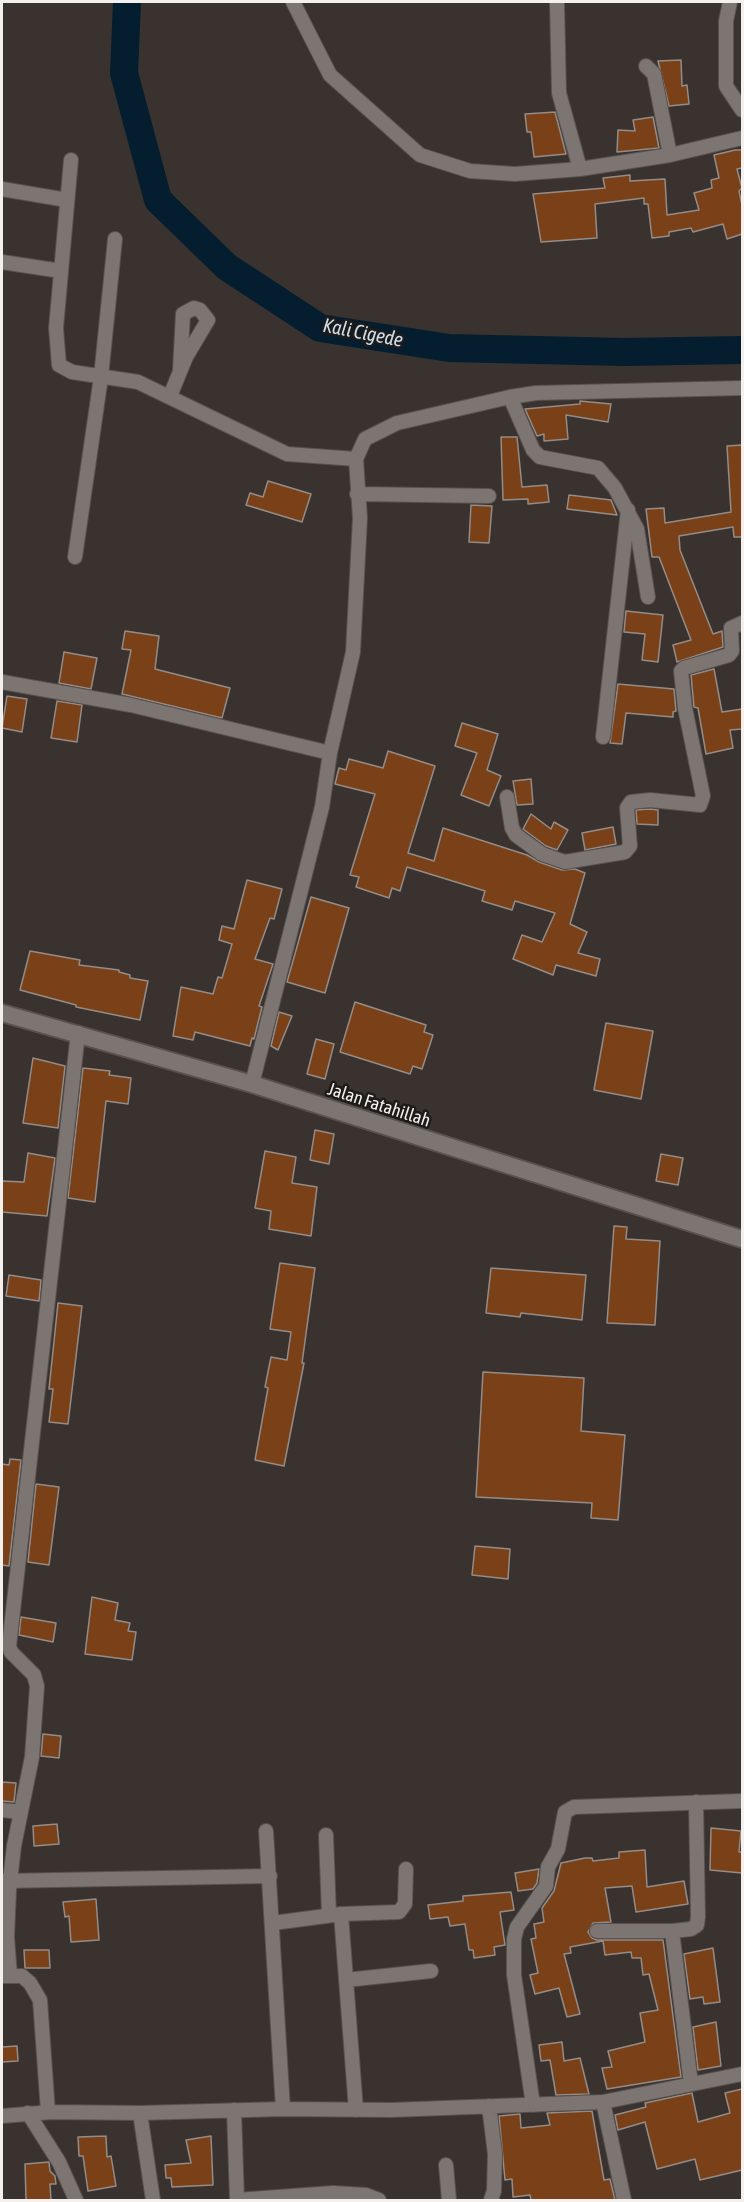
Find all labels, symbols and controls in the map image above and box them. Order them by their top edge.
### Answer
water label: Kali Cigede [321,313,405,353]
street label: Jalan Fatahillah [325,1078,433,1132]

